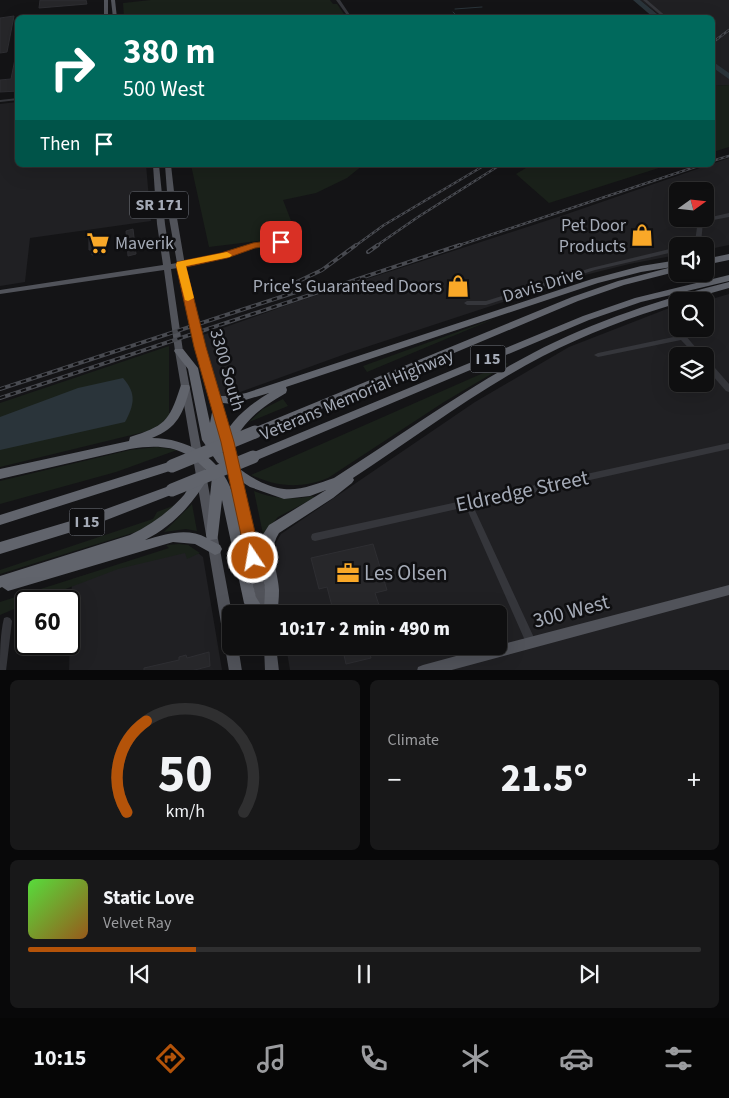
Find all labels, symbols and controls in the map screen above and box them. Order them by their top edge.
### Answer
text: 380 m [123,27,215,77]
icon: right [40,35,105,100]
text: 500 West [123,73,205,105]
icon: arrive [90,130,118,158]
text: Then [40,131,80,158]
north arrow [669,182,714,228]
map controls [669,182,714,392]
road number: SR 171 [130,192,188,218]
place label: Pet Door Products [559,213,627,259]
pin [260,221,302,263]
shop icon: Pet Door Products [629,222,655,248]
icon: arrive [267,228,295,256]
supermarket icon: Maverik [85,230,111,256]
place label: Maverik [115,231,174,256]
button: sound [669,237,714,282]
street label: Davis Drive [500,261,586,309]
shop icon: Price's Guaranteed Doors [445,273,471,299]
place label: Price's Guaranteed Doors [253,274,442,299]
button: search [669,292,714,337]
street label: 3300 South [203,326,251,414]
street label: Veterans Memorial Highway [256,343,458,447]
road number: I 15 [470,346,506,372]
button: layers [669,347,714,392]
street label: Eldredge Street [453,462,591,520]
road number: I 15 [70,508,104,536]
position arrow [226,531,278,583]
place label: Les Olsen [364,558,447,588]
office icon: Les Olsen [335,560,361,586]
street label: 300 West [529,586,613,636]
speed limit sign: 60 [15,590,80,655]
text: 10:17 · 2 min · 490 m [279,616,450,643]
text: Climate [388,729,439,751]
text: 50 [157,738,212,812]
text: 21.5° [501,752,588,806]
text: − [388,760,401,800]
text: + [687,760,701,800]
text: km/h [165,799,205,824]
text: Static Love [103,885,194,912]
text: Velvet Ray [103,912,171,934]
icon: previous [126,960,154,988]
icon: pause [350,960,378,988]
icon: next [575,960,603,988]
icon: directions [153,1041,188,1076]
icon: music [254,1041,289,1076]
icon: phone [356,1041,391,1076]
icon: climate [458,1041,493,1076]
icon: car [559,1041,594,1076]
icon: filters [661,1041,696,1076]
text: 10:15 [33,1042,86,1074]

